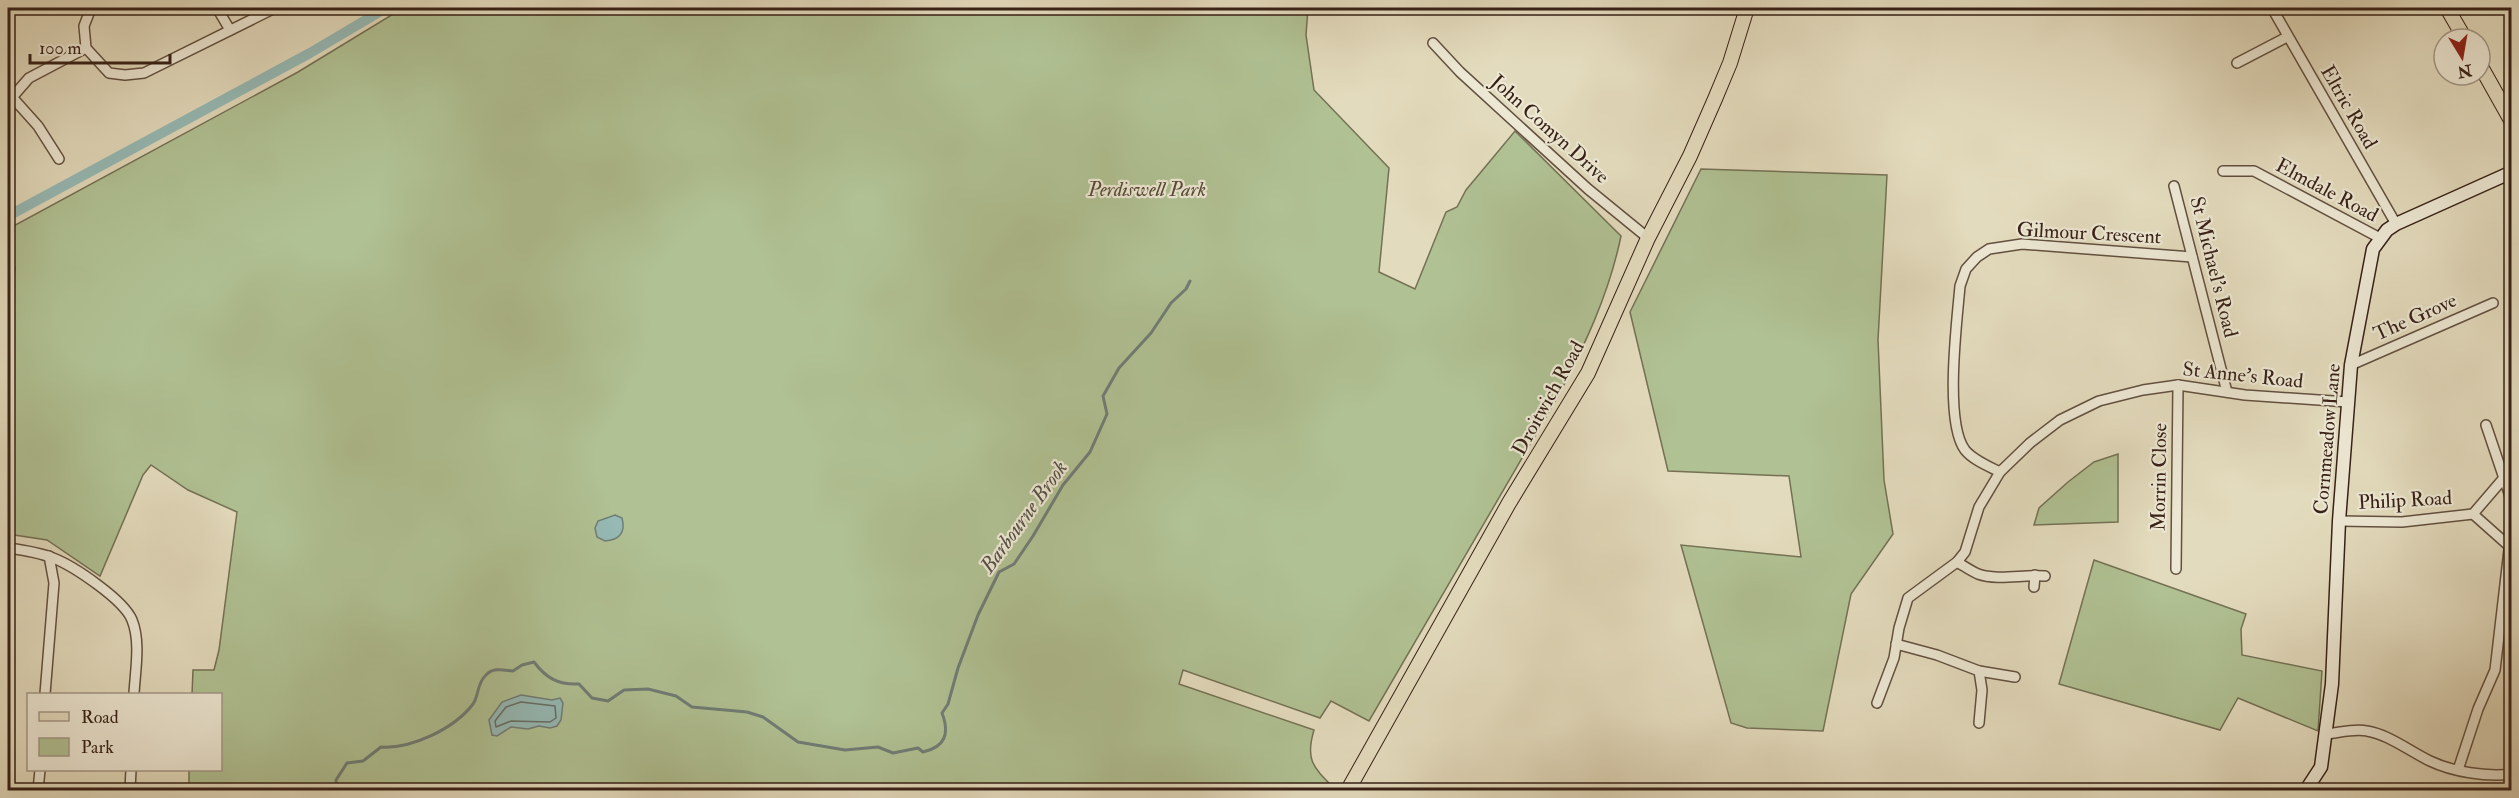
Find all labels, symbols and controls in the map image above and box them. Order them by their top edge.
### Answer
scale bar [30,27,170,65]
north arrow [2432,27,2492,87]
text: 100 m [39,37,82,60]
text: N [2455,59,2475,82]
street label: Eltric Road [2315,61,2383,153]
street label: John Comyn Drive [1485,69,1614,189]
street label: Elmdale Road [2271,153,2383,228]
park label: Perdiswell Park [1087,177,1206,202]
street label: St Michael's Road [2184,194,2244,340]
street label: Gilmour Crescent [2016,217,2162,249]
street label: The Grove [2370,288,2460,346]
street label: Droitwich Road [1506,336,1590,460]
street label: St Anne's Road [2181,356,2305,394]
street label: Cornmeadow Lane [2308,363,2346,515]
street label: Morrin Close [2146,423,2172,531]
water label: Barbourne Brook [974,456,1074,579]
street label: Philip Road [2357,485,2453,516]
legend [27,693,222,771]
text: Road [81,706,119,729]
text: Park [81,736,114,759]

